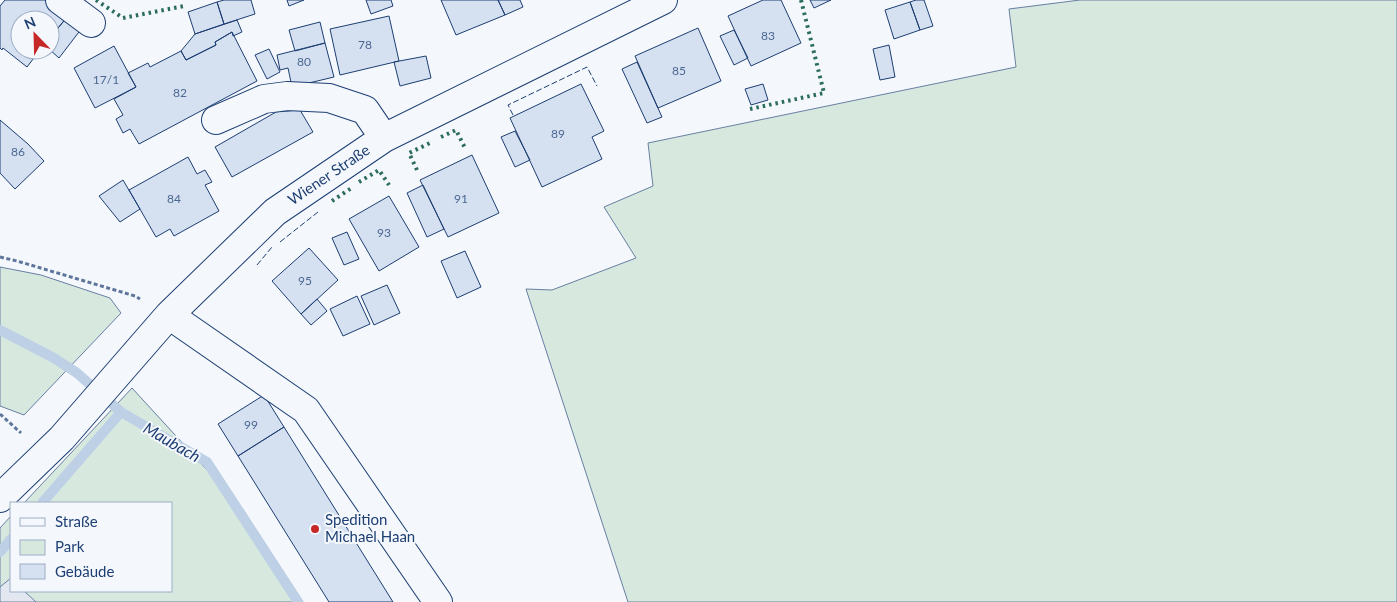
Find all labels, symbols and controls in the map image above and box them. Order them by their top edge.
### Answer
north arrow [10,10,60,60]
text: N [21,13,38,33]
house number: 83 [761,28,775,43]
house number: 78 [358,37,372,52]
house number: 80 [297,54,311,69]
house number: 85 [672,63,686,78]
house number: 17/1 [93,72,119,87]
house number: 82 [173,85,187,100]
house number: 89 [551,126,565,141]
street label: Wiener Straße [284,140,373,208]
house number: 86 [11,144,25,159]
house number: 84 [167,191,181,206]
house number: 91 [454,191,468,206]
house number: 93 [377,225,391,240]
house number: 95 [298,273,312,288]
house number: 99 [244,417,258,432]
water label: Maubach [140,418,204,465]
legend [10,502,172,592]
place label: Spedition Michael Haan [325,510,415,545]
text: Straße [55,512,98,530]
marker: Spedition Michael Haan [309,523,321,535]
text: Park [55,537,85,555]
text: Gebäude [55,562,114,580]

